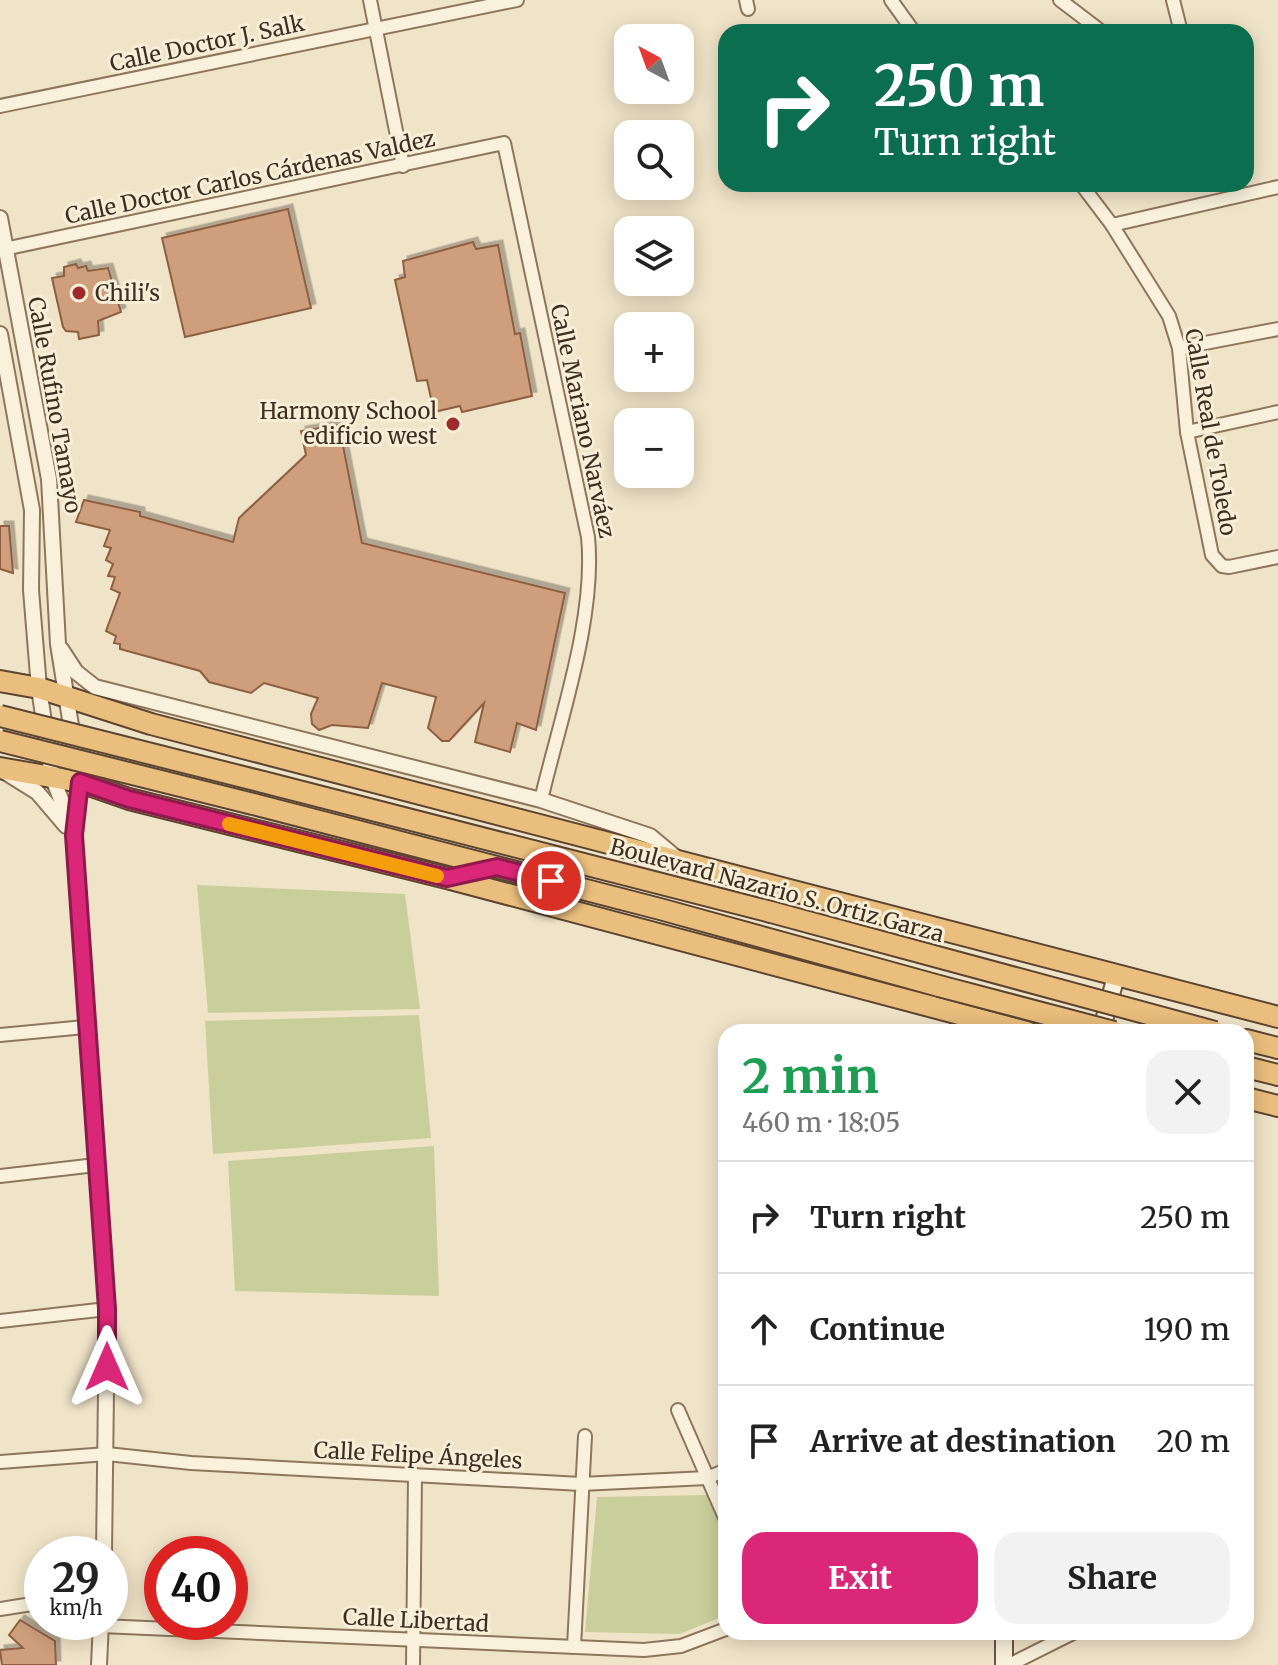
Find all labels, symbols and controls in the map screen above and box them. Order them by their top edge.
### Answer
street label: Calle Doctor J. Salk [107,9,307,77]
north arrow [614,24,694,104]
map controls [614,24,694,488]
text: 250 m [874,51,1044,121]
icon: right [742,56,846,160]
button: search [614,120,694,200]
text: Turn right [874,120,1056,165]
street label: Calle Doctor Carlos Cárdenas Valdez [62,124,438,230]
button: layers [614,216,694,296]
place label: Chili's [95,279,160,307]
marker: Chili's [70,284,88,302]
street label: Calle Rufino Tamayo [22,295,88,515]
street label: Calle Mariano Narváez [545,301,621,541]
button: + [614,312,694,392]
street label: Calle Real de Toledo [1179,326,1243,538]
place label: Harmony School edificio west [260,397,437,450]
button: − [614,408,694,488]
marker: Harmony School edificio west [444,415,462,433]
street label: Boulevard Nazario S. Ortiz Garza [607,832,947,948]
pin [517,847,585,915]
icon: arrive [529,859,573,903]
text: 2 min [742,1046,879,1106]
button: close [1146,1050,1230,1134]
text: 460 m · 18:05 [742,1106,900,1139]
icon: right [742,1195,786,1239]
text: Turn right [810,1198,966,1236]
text: 250 m [1140,1198,1230,1236]
icon: ahead [742,1307,786,1351]
text: Continue [810,1310,945,1348]
text: 190 m [1143,1310,1230,1348]
position arrow [65,1325,149,1409]
icon: arrive [742,1419,786,1463]
text: Arrive at destination [810,1422,1116,1460]
text: 20 m [1157,1422,1230,1460]
street label: Calle Felipe Ángeles [313,1435,523,1474]
button: Exit [742,1532,978,1624]
button: Share [994,1532,1230,1624]
speed limit sign: 40 [144,1536,248,1640]
text: 29 [52,1553,100,1603]
text: km/h [50,1595,102,1620]
street label: Calle Libertad [342,1602,490,1638]

